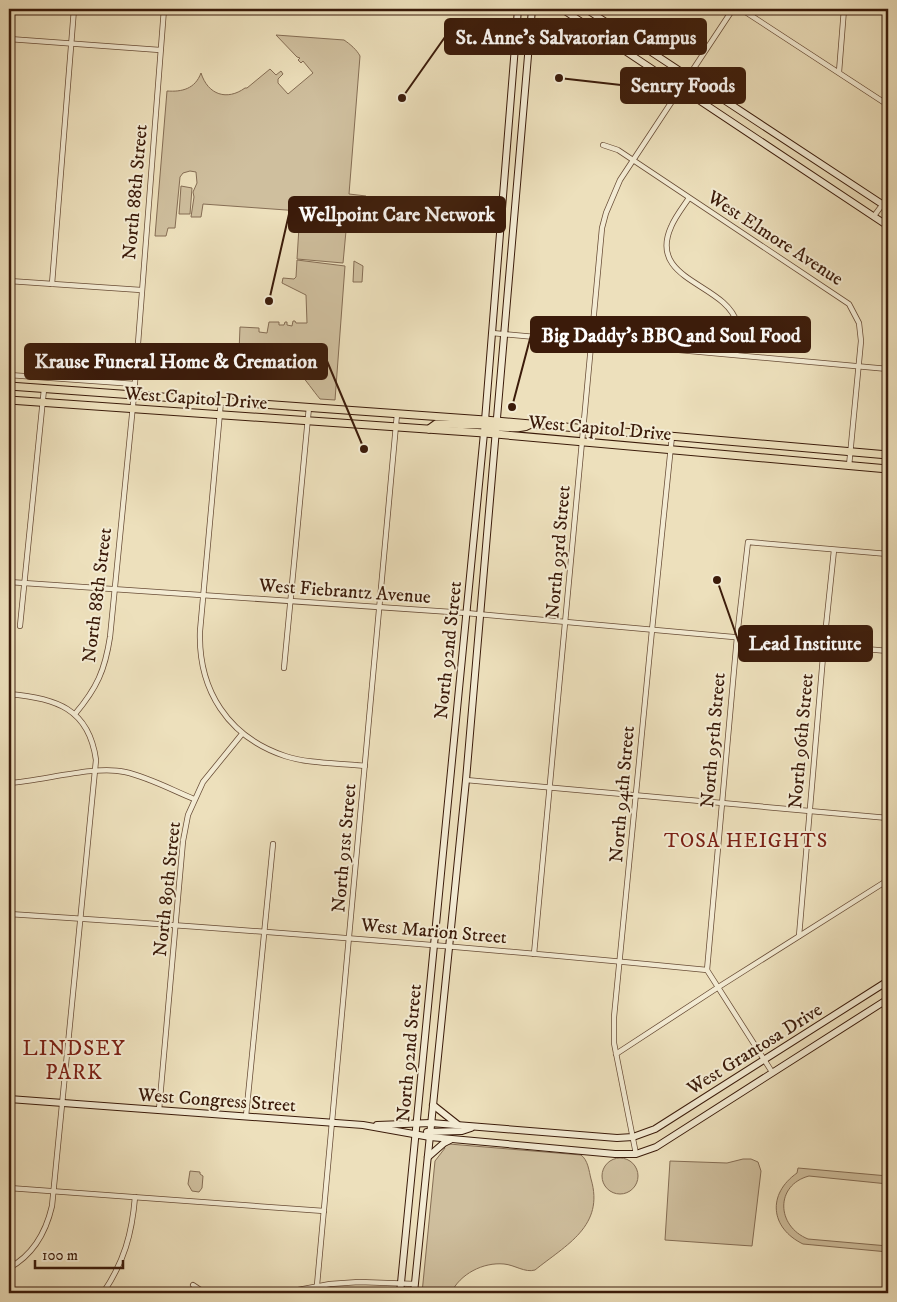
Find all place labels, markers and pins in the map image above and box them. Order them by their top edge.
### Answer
callout: St. Anne's Salvatorian Campus [445,19,706,54]
callout: Sentry Foods [621,68,745,103]
callout: Wellpoint Care Network [289,197,505,232]
callout: Big Daddy's BBQ and Soul Food [531,317,810,352]
callout: Krause Funeral Home & Cremation [25,344,327,379]
callout: Lead Institute [739,626,872,661]

